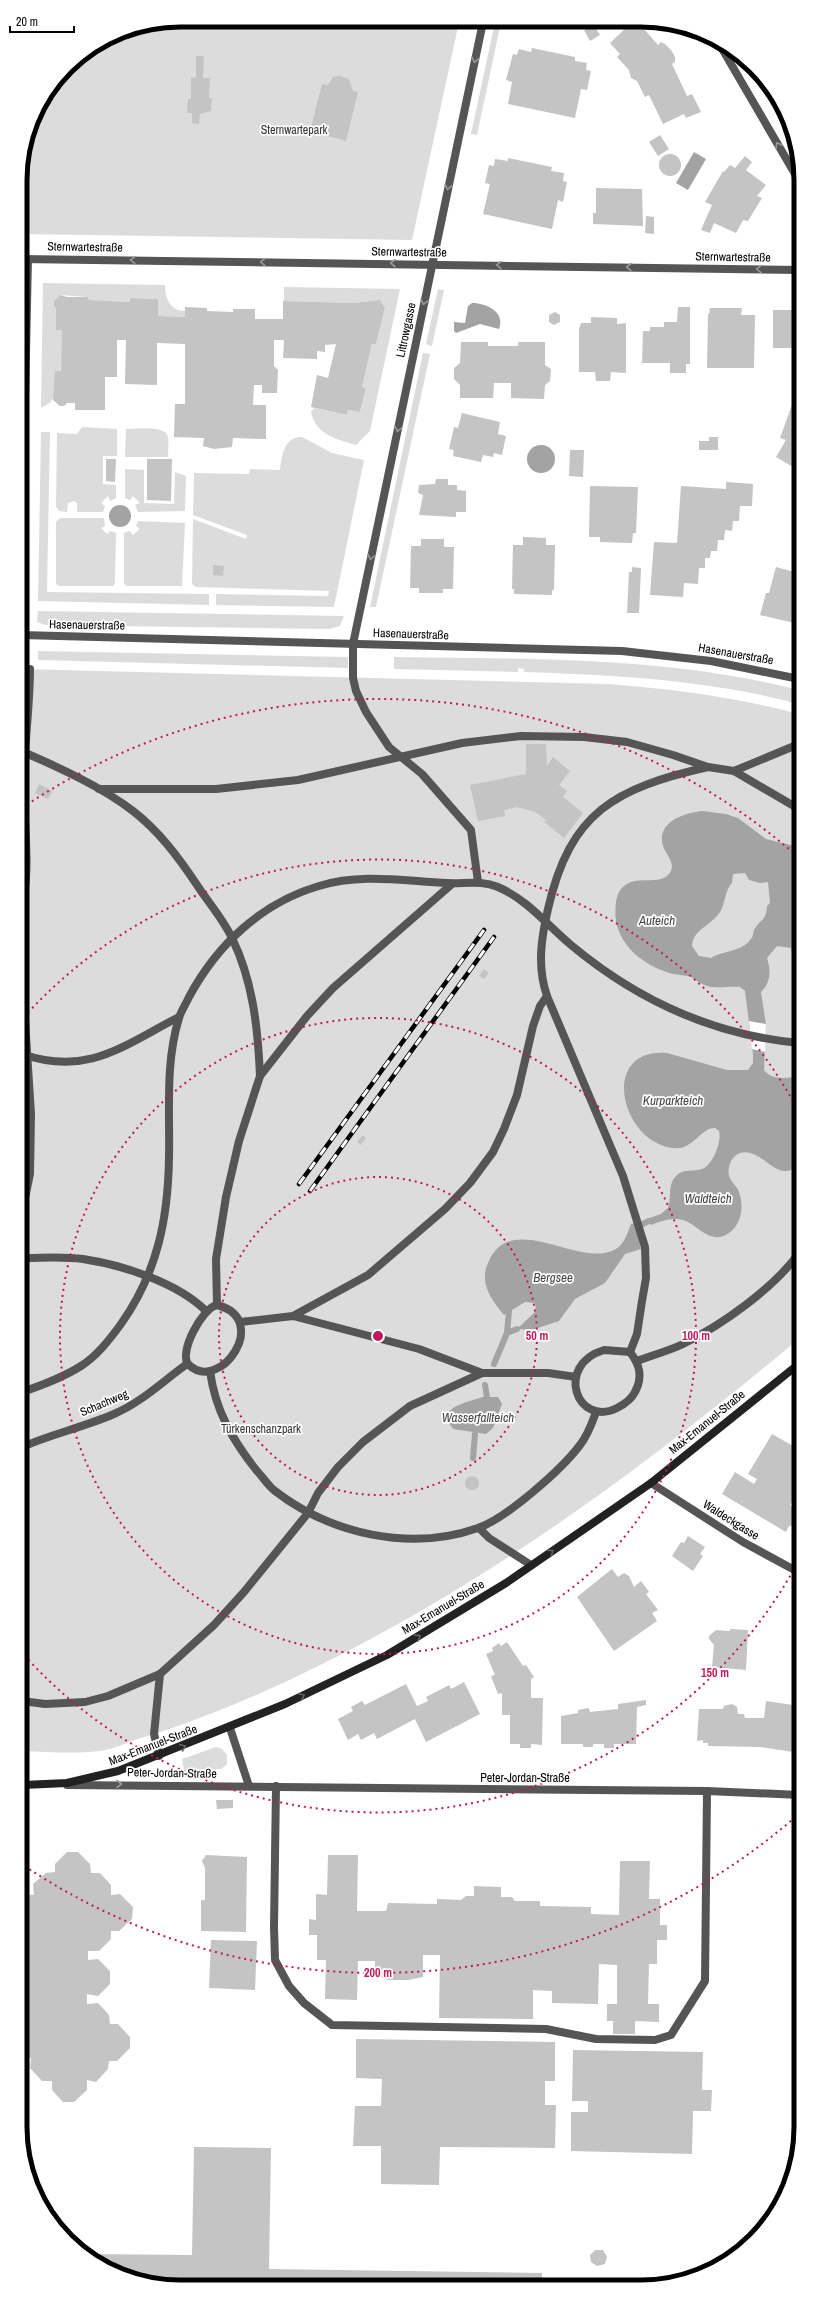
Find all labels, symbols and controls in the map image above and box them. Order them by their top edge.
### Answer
scale bar [10,8,74,34]
text: 20 m [16,14,38,30]
one-way arrow [471,57,479,63]
park label: Sternwartepark [261,122,327,138]
one-way arrow [776,142,783,149]
one-way arrow [444,184,452,190]
street label: Sternwartestraße [47,238,123,256]
street label: Sternwartestraße [371,243,447,261]
street label: Sternwartestraße [695,248,771,266]
one-way arrow [130,256,136,264]
one-way arrow [260,258,266,266]
one-way arrow [390,259,396,268]
one-way arrow [496,261,502,269]
one-way arrow [626,263,632,271]
one-way arrow [756,265,762,274]
one-way arrow [420,299,428,305]
street label: Littrowgasse [392,301,420,359]
one-way arrow [394,426,402,433]
one-way arrow [367,554,376,560]
street label: Hasenauerstraße [49,616,125,634]
street label: Hasenauerstraße [373,625,449,643]
street label: Hasenauerstraße [697,640,775,668]
water label: Auteich [638,912,675,929]
water label: Kurparkteich [643,1092,703,1109]
water label: Waldteich [684,1190,732,1207]
water label: Bergsee [533,1269,573,1286]
text: 50 m [526,1328,548,1344]
text: 100 m [682,1328,710,1344]
centre of rings [371,1329,385,1343]
street label: Schachweg [77,1385,131,1420]
street label: Max-Emanuel-Straße [666,1386,748,1458]
water label: Wasserfallteich [442,1409,514,1426]
park label: Türkenschanzpark [221,1421,301,1437]
street label: Waldeckgasse [700,1496,762,1544]
one-way arrow [547,1549,554,1556]
street label: Max-Emanuel-Straße [399,1576,487,1638]
one-way arrow [414,1634,421,1641]
text: 150 m [701,1665,729,1681]
one-way arrow [298,1693,306,1701]
street label: Max-Emanuel-Straße [106,1721,200,1769]
one-way arrow [179,1743,186,1751]
street label: Peter-Jordan-Straße [127,1764,217,1782]
street label: Peter-Jordan-Straße [480,1770,570,1786]
one-way arrow [116,1780,122,1788]
text: 200 m [364,1965,392,1981]

